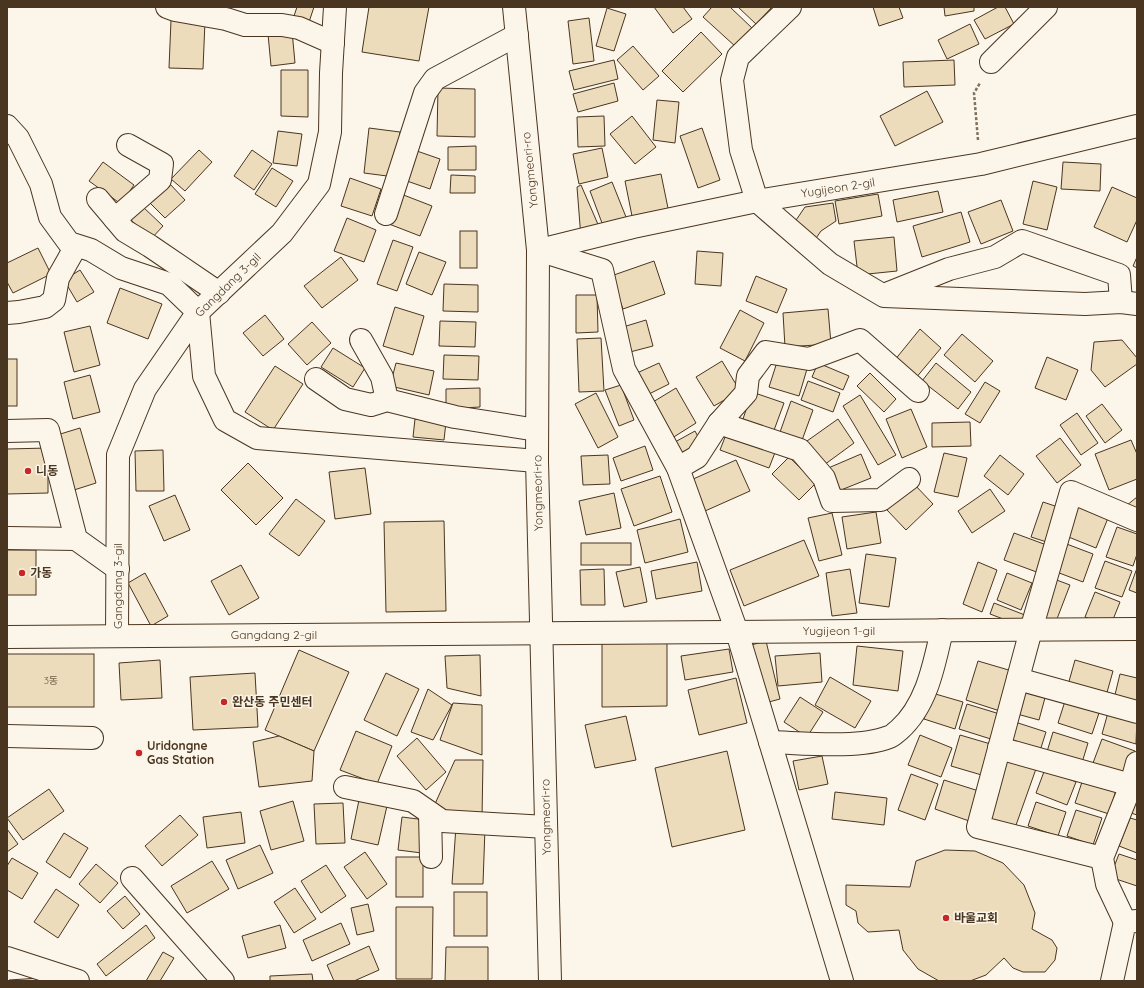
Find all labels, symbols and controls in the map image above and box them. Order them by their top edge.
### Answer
street label: Yongmeori-ro [518,131,541,209]
street label: Yugijeon 2-gil [800,174,876,201]
street label: Gangdang 3-gil [192,249,264,320]
street label: Yongmeori-ro [529,455,546,531]
place label: 니동 [36,463,58,478]
marker: 니동 [23,466,33,476]
street label: Gangdang 3-gil [110,543,125,629]
place label: 가동 [30,565,52,580]
marker: 가동 [17,568,27,578]
street label: Yugijeon 1-gil [803,623,875,638]
street label: Gangdang 2-gil [231,627,317,642]
house number: 3동 [44,674,58,687]
place label: 완산동 주민센터 [232,694,313,709]
marker: 완산동 주민센터 [219,697,229,707]
place label: Uridongne Gas Station [147,738,214,767]
marker: Uridongne Gas Station [134,748,144,758]
street label: Yongmeori-ro [537,779,554,855]
place label: 바울교회 [954,910,998,925]
marker: 바울교회 [941,913,951,923]

